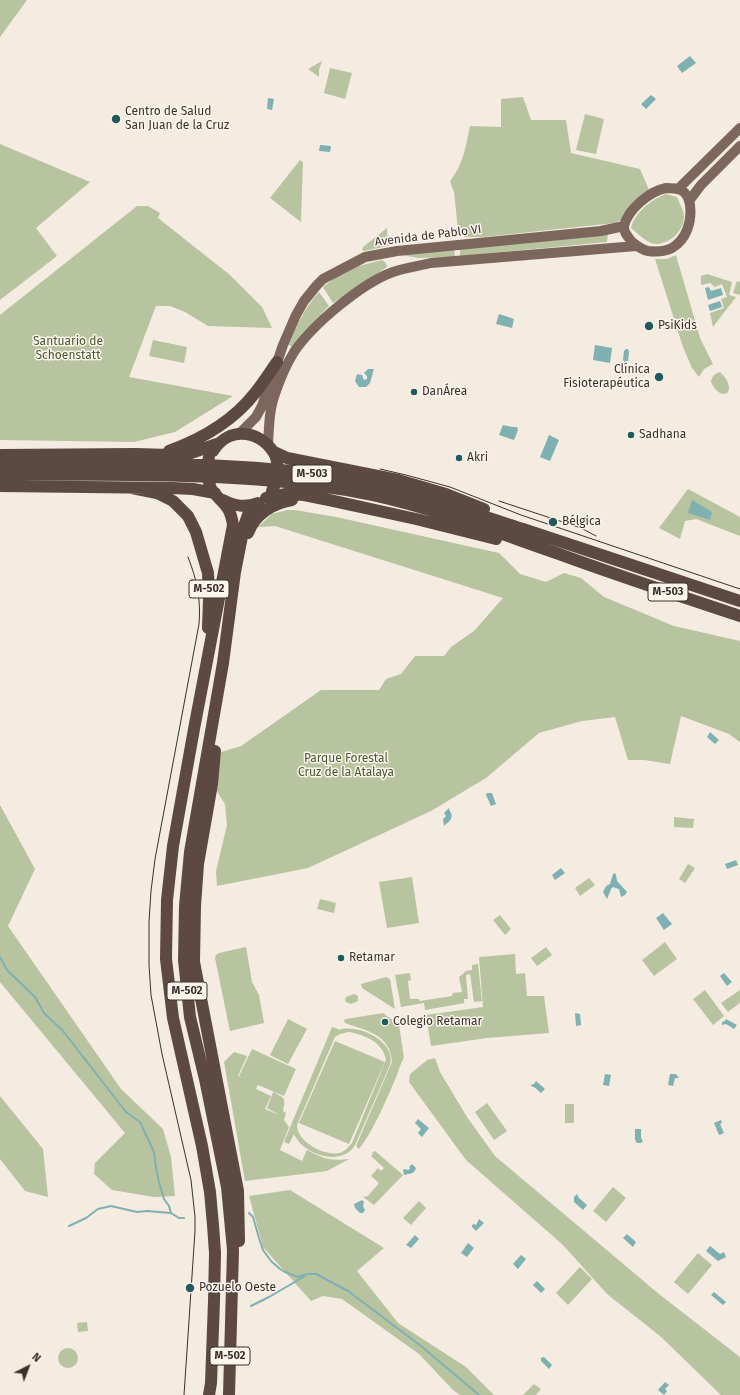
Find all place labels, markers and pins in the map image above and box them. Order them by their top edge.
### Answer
place label: Centro de Salud San Juan de la Cruz [125,105,229,133]
marker: Centro de Salud San Juan de la Cruz [110,113,122,125]
place label: PsiKids [658,319,697,333]
marker: PsiKids [643,320,655,332]
place label: Clínica Fisioterapéutica [563,363,650,391]
marker: Clínica Fisioterapéutica [653,371,665,383]
place label: DanÁrea [422,385,467,399]
marker: DanÁrea [409,387,419,397]
place label: Sadhana [639,428,686,442]
marker: Sadhana [626,430,636,440]
place label: Akri [467,451,488,465]
marker: Akri [454,453,464,463]
place label: Bélgica [562,515,601,529]
marker: Bélgica [547,516,559,528]
place label: Retamar [349,951,395,965]
marker: Retamar [336,953,346,963]
place label: Colegio Retamar [393,1015,482,1029]
marker: Colegio Retamar [380,1017,390,1027]
place label: Pozuelo Oeste [199,1281,276,1295]
marker: Pozuelo Oeste [184,1282,196,1294]

